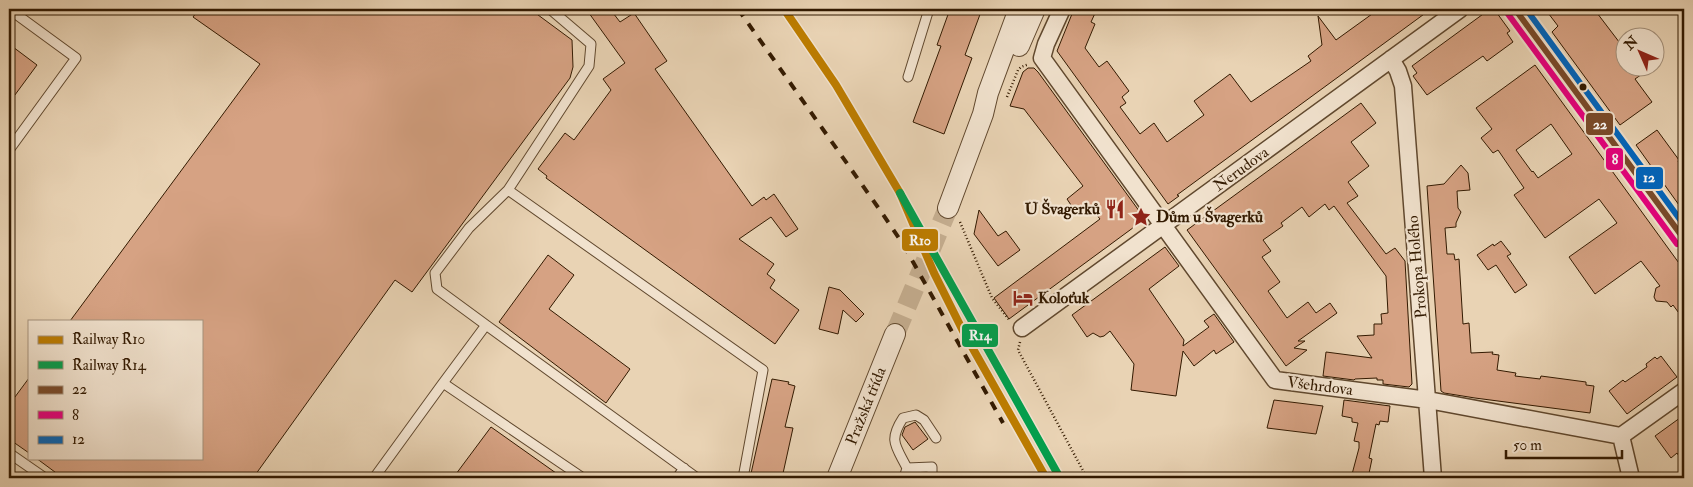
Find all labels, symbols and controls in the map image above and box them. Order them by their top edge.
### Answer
north arrow [1616,28,1666,78]
text: N [1620,32,1642,54]
unlabelled marker [1578,82,1588,92]
line badge: 22 [1585,112,1614,136]
text: 22 [1593,116,1607,133]
street label: Nerudova [1209,142,1273,196]
line badge: 8 [1605,147,1624,171]
text: 8 [1612,151,1619,168]
line badge: 12 [1635,166,1664,190]
text: 12 [1643,169,1655,186]
place label: U Švagerků [1025,198,1101,220]
restaurant icon: U Švagerků [1104,198,1126,220]
place icon: Dům u Švagerků [1130,206,1152,228]
place label: Dům u Švagerků [1156,206,1264,228]
street label: Prokopa Holého [1403,214,1432,319]
line badge: R10 [901,228,939,252]
text: R10 [909,232,931,249]
hotel icon: Koloťuk [1012,287,1034,309]
place label: Koloťuk [1038,288,1090,308]
legend [28,320,202,460]
line badge: R14 [961,323,999,348]
text: R14 [969,327,993,344]
text: Railway R10 [72,330,145,349]
text: Railway R14 [72,356,147,375]
street label: Pražská třída [841,364,891,448]
street label: Všehrdova [1286,372,1354,400]
text: 22 [72,380,88,399]
text: 8 [72,406,79,425]
scale bar [1506,427,1622,459]
text: 12 [72,430,85,449]
text: 50 m [1513,436,1542,455]

